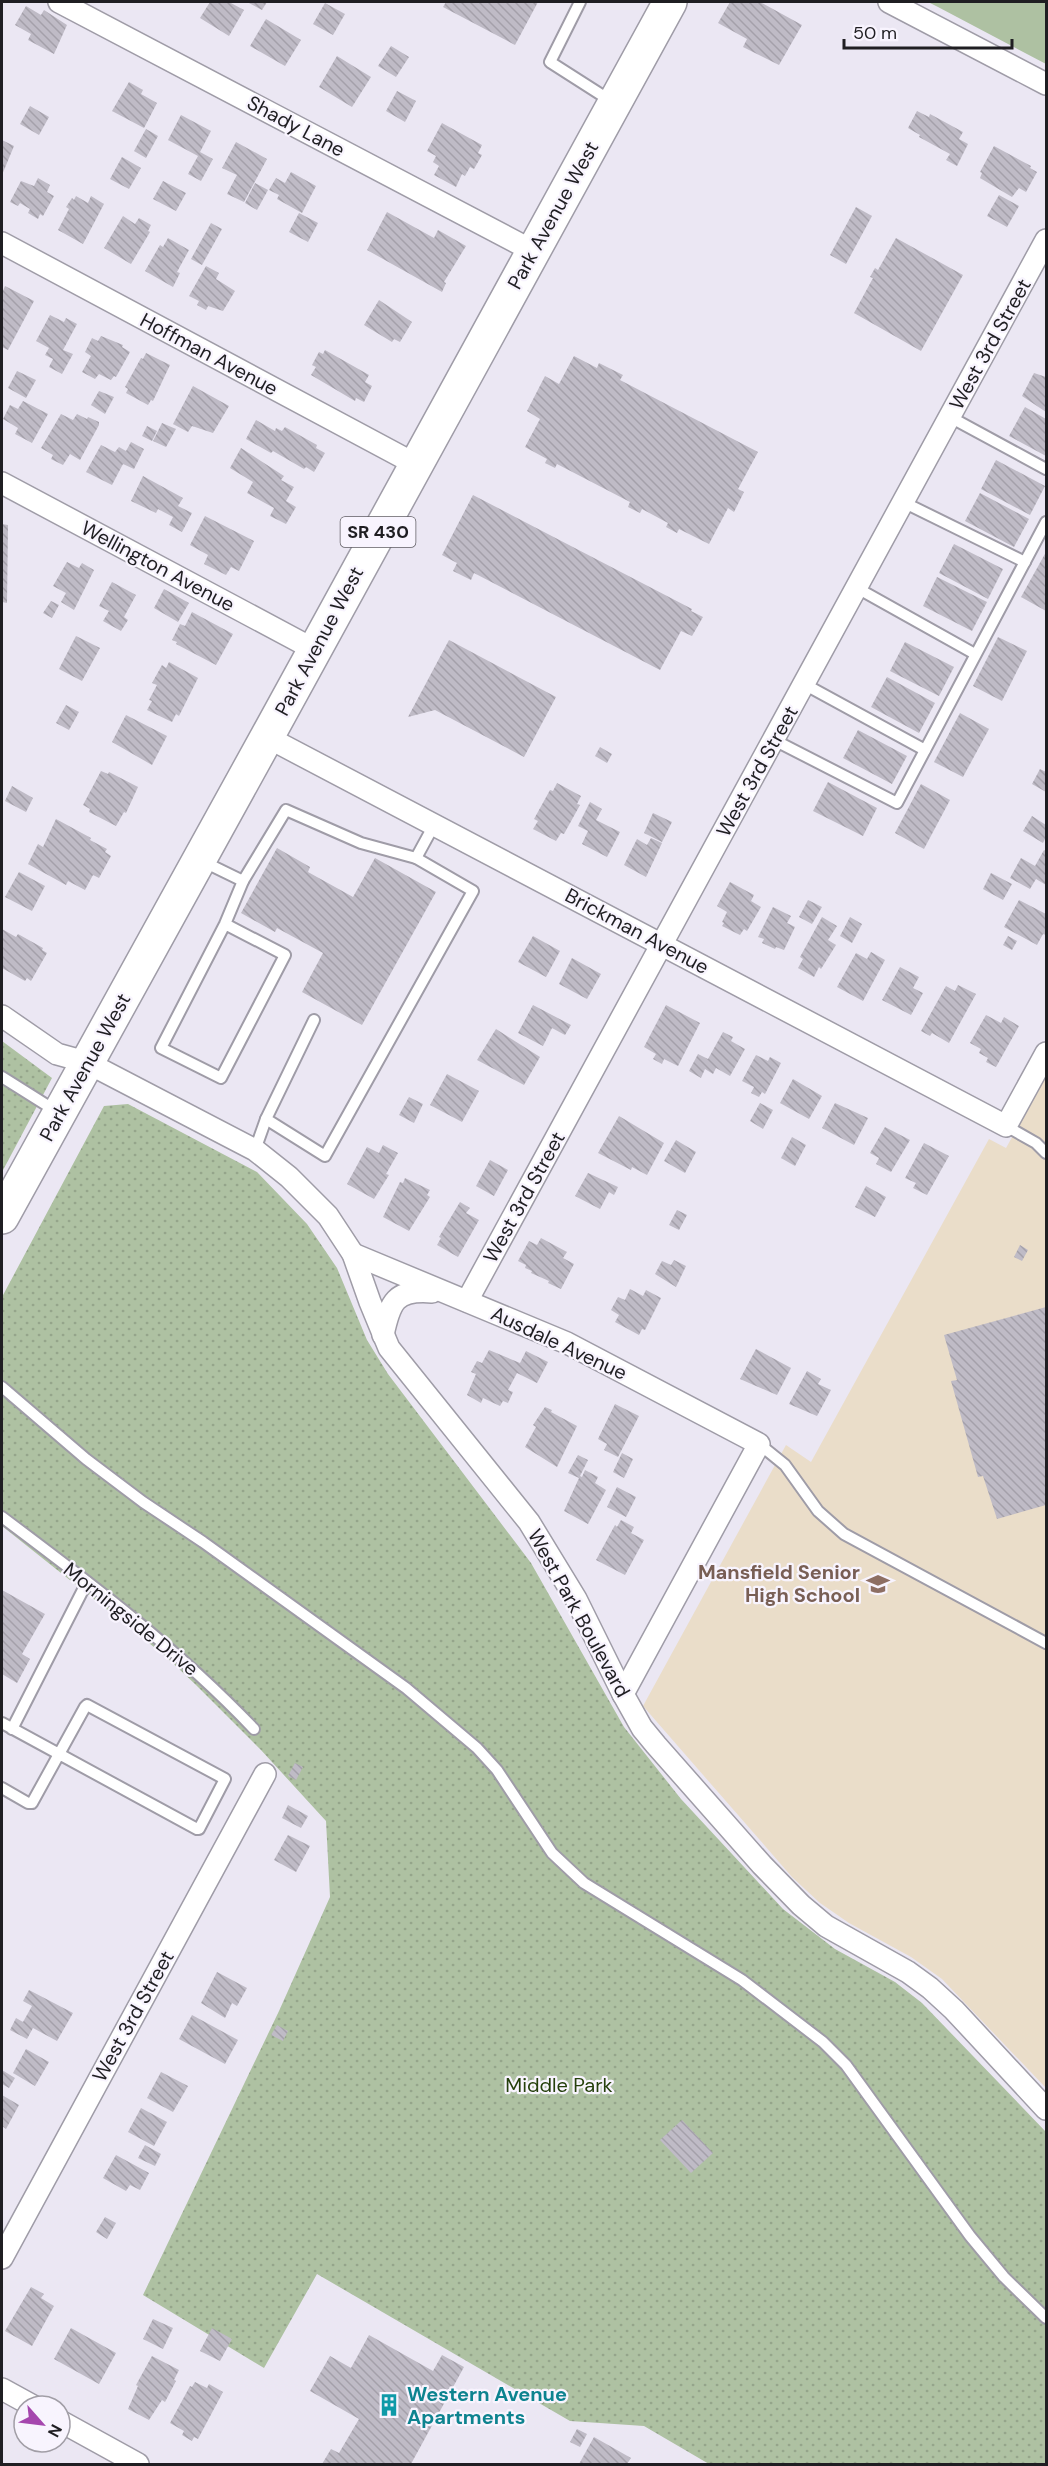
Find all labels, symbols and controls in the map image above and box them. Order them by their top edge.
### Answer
scale bar [844,12,1012,50]
text: 50 m [853,21,897,45]
street label: Shady Lane [243,89,349,163]
street label: Park Avenue West [502,136,605,294]
street label: West 3rd Street [943,274,1037,414]
street label: Hoffman Avenue [136,307,282,401]
street label: Wellington Avenue [77,515,239,617]
road number: SR 430 [340,517,416,547]
street label: Park Avenue West [269,562,369,720]
street label: West 3rd Street [710,701,804,841]
street label: Brickman Avenue [561,882,713,980]
street label: Park Avenue West [34,988,137,1146]
street label: West 3rd Street [477,1127,571,1267]
street label: Ausdale Avenue [487,1300,631,1386]
street label: West Park Boulevard [522,1524,636,1702]
street label: Morningside Drive [58,1557,204,1681]
place label: Mansfield Senior High School [698,1559,860,1608]
school or university icon: Mansfield Senior High School [865,1571,891,1597]
street label: West 3rd Street [86,1946,180,2086]
park label: Middle Park [505,2072,613,2098]
place label: Western Avenue Apartments [407,2381,567,2430]
building icon: Western Avenue Apartments [376,2392,402,2418]
north arrow [12,2394,72,2454]
text: N [43,2421,67,2441]

